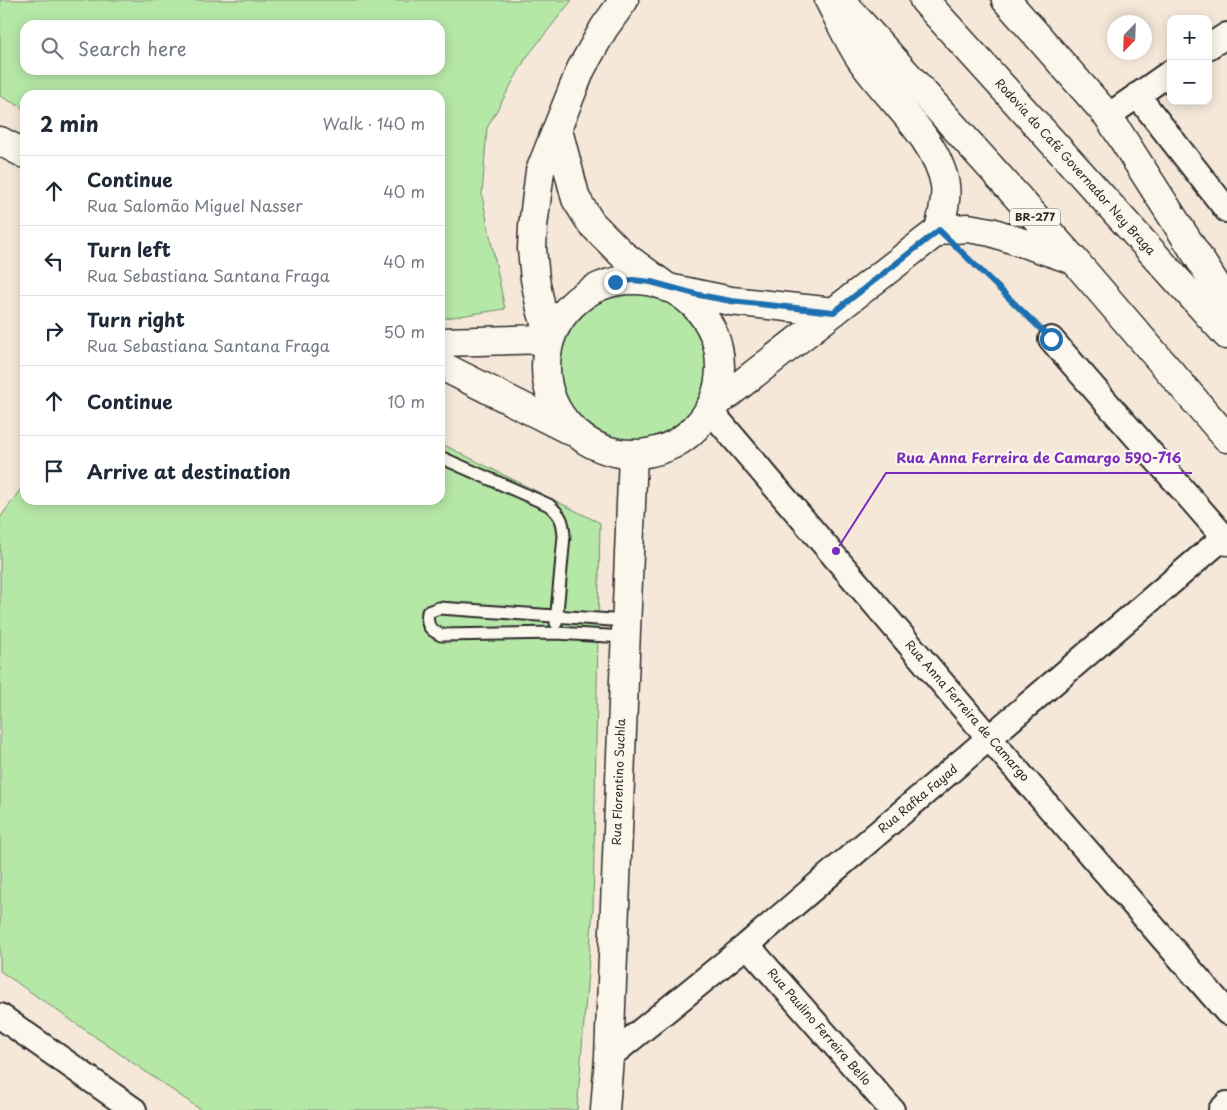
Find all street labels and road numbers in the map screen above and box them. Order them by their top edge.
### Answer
street label: Rodovia do Café Governador Ney Braga [991,74,1160,259]
road number: BR-277 [1010,208,1060,226]
street label: Rua Anna Ferreira de Camargo [901,636,1034,785]
street label: Rua Florentino Suchla [607,718,629,846]
street label: Rua Rafka Fayad [874,759,961,837]
street label: Rua Paulino Ferreira Bello [764,964,876,1089]

